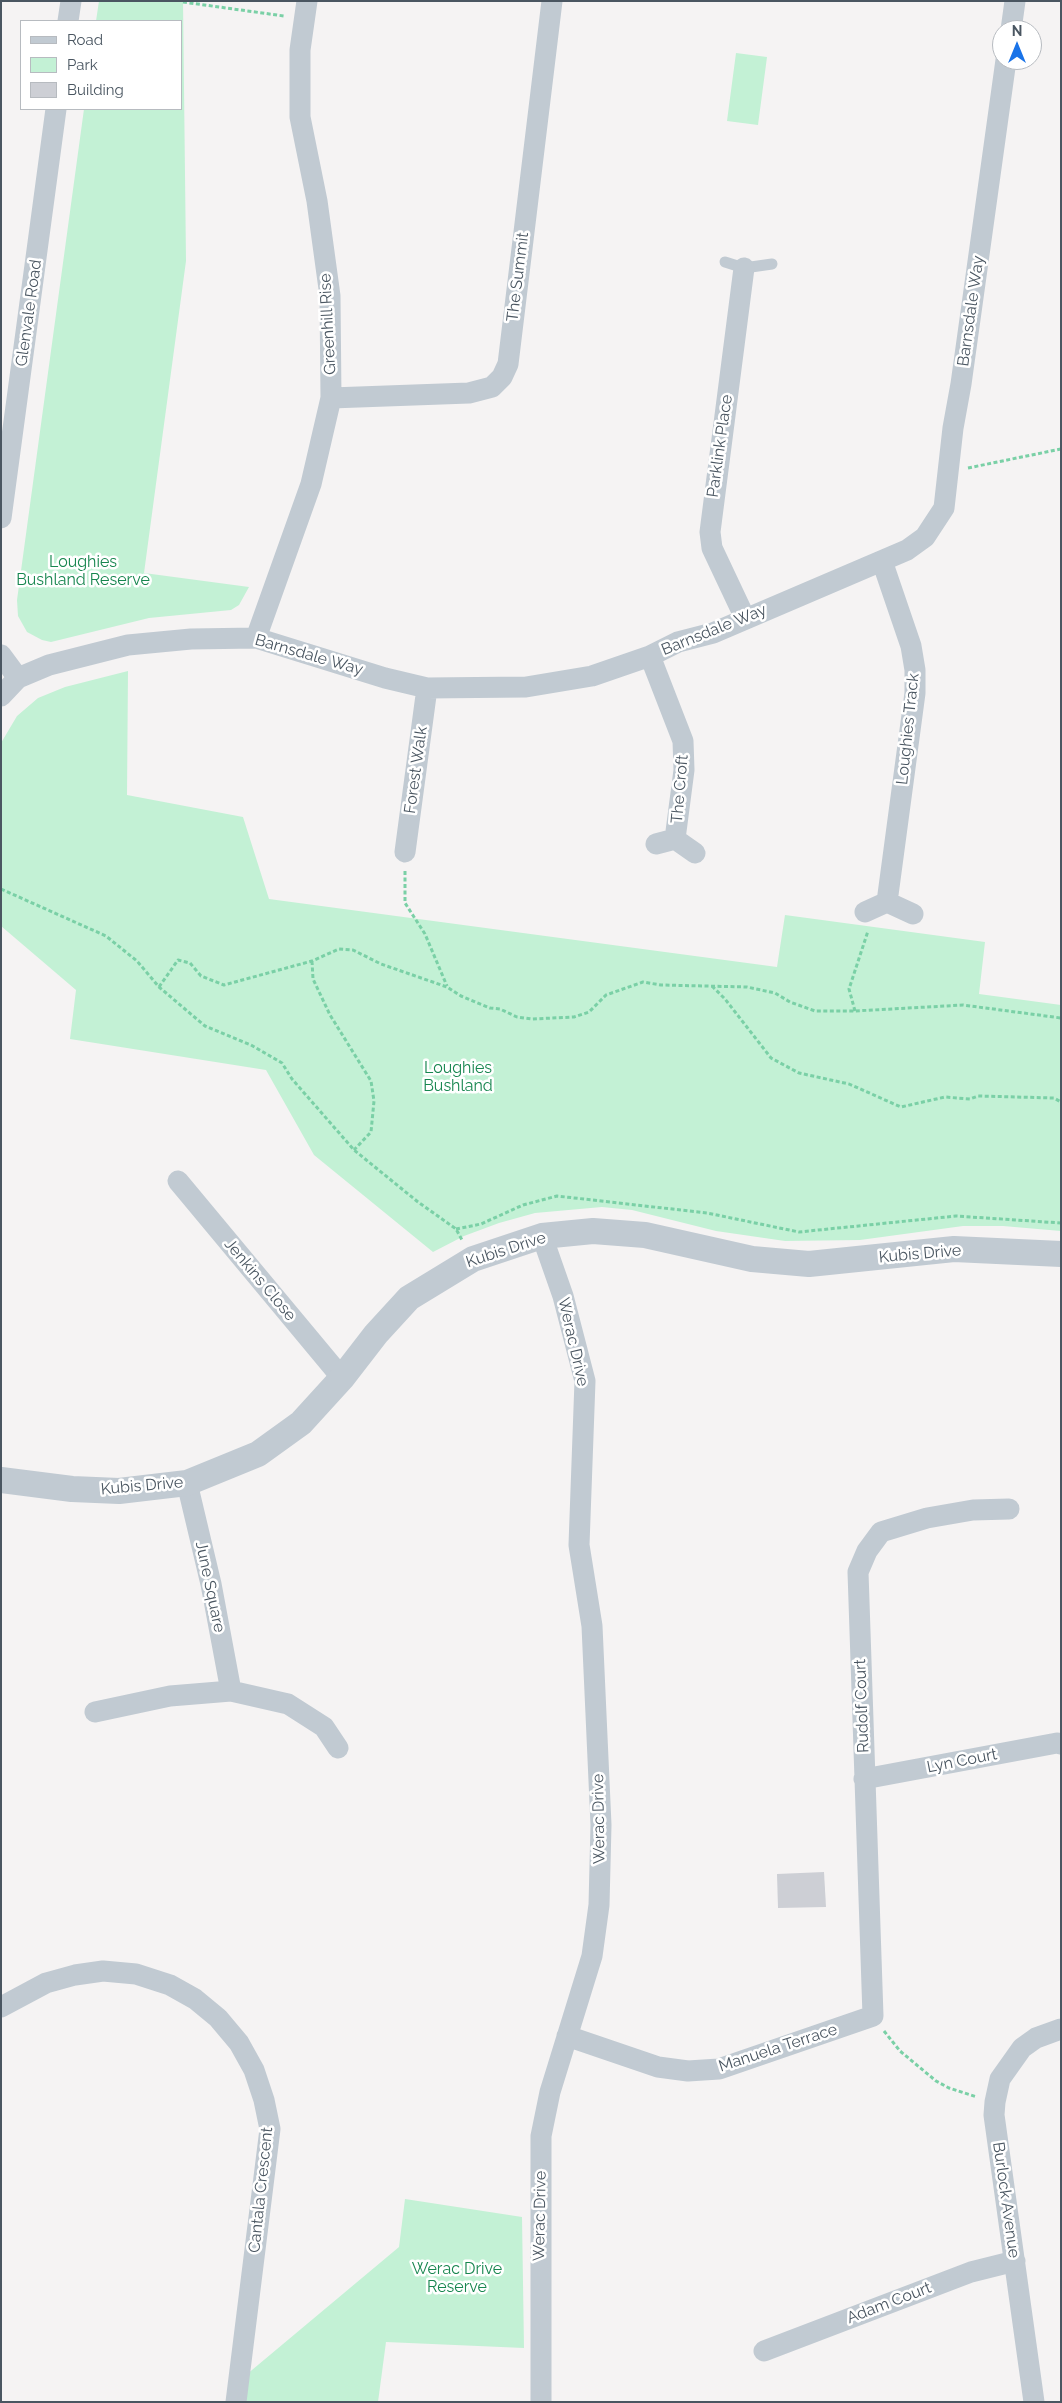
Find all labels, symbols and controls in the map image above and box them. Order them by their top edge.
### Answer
legend [20,20,182,110]
north arrow [992,20,1042,70]
text: N [1012,23,1022,39]
text: Road [67,31,103,49]
text: Park [67,56,98,74]
text: Building [67,81,124,99]
street label: The Summit [503,231,533,323]
street label: Barnsdale Way [954,254,988,368]
street label: Glenvale Road [12,258,46,368]
street label: Greenhill Rise [316,273,340,375]
street label: Parklink Place [703,393,737,499]
park label: Loughies Bushland Reserve [16,552,150,590]
street label: Barnsdale Way [659,600,769,660]
street label: Barnsdale Way [253,630,365,680]
street label: Loughies Track [893,672,923,786]
street label: Forest Walk [400,725,432,815]
street label: The Croft [667,754,693,824]
park label: Loughies Bushland [423,1058,493,1096]
street label: Kubis Drive [464,1228,548,1272]
street label: Jenkins Close [220,1235,300,1325]
street label: Kubis Drive [878,1241,962,1267]
street label: Werac Drive [553,1296,593,1388]
street label: Kubis Drive [100,1473,184,1499]
street label: June Square [191,1540,229,1634]
street label: Rudolf Court [851,1659,873,1753]
street label: Lyn Court [925,1745,999,1777]
street label: Werac Drive [589,1774,609,1864]
street label: Manuela Terrace [716,2020,840,2076]
street label: Cantala Crescent [245,2126,277,2254]
street label: Burlock Avenue [988,2141,1024,2259]
street label: Werac Drive [530,2171,550,2261]
park label: Werac Drive Reserve [412,2259,502,2297]
street label: Adam Court [844,2278,934,2328]

